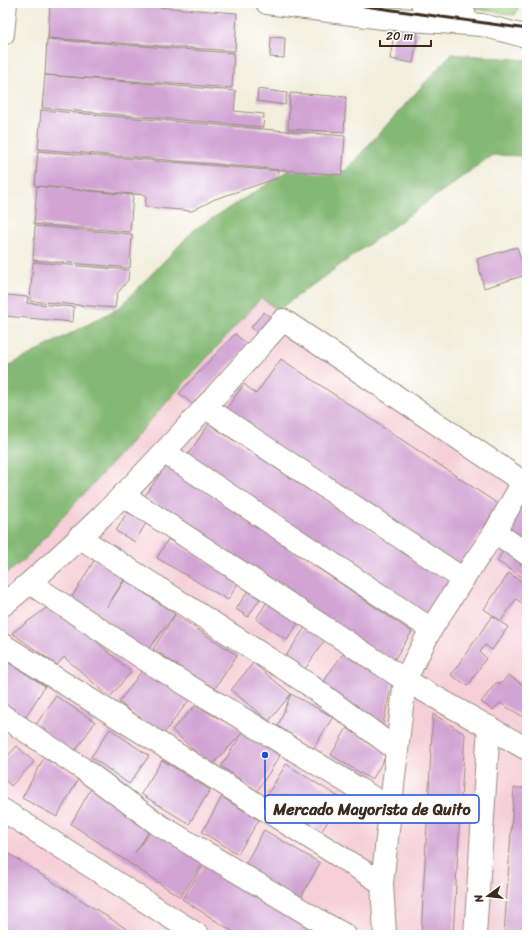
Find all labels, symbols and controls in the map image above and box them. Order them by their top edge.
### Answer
scale bar [380,22,431,48]
text: 20 m [386,25,413,47]
callout: Mercado Mayorista de Quito [265,795,479,823]
text: Mercado Mayorista de Quito [272,795,472,824]
north arrow [468,876,508,916]
text: N [469,892,489,906]

